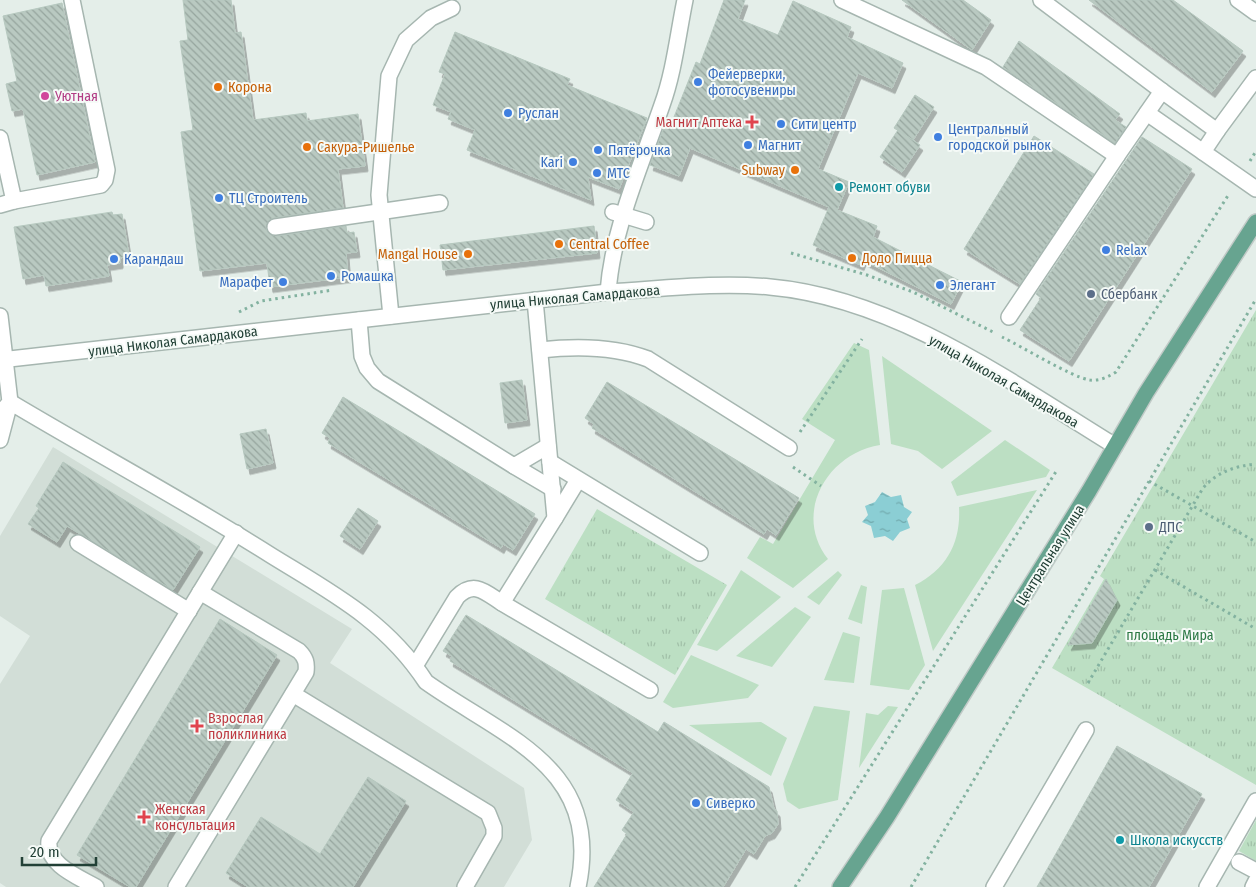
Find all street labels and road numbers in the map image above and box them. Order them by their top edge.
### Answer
street label: улица Николая Самардакова [489,282,661,313]
street label: улица Николая Самардакова [88,323,259,360]
street label: улица Николая Самардакова [926,331,1082,431]
street label: Центральная улица [1012,501,1088,609]

